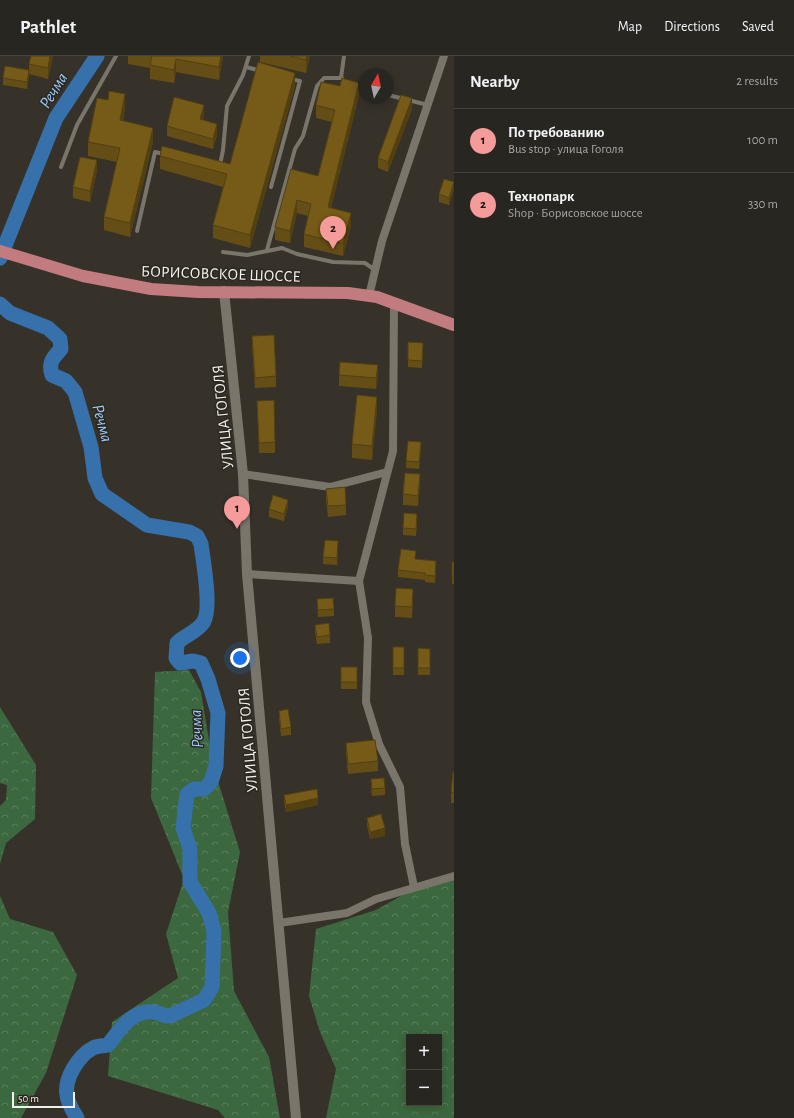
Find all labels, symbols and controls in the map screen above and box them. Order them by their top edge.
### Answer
text: Pathlet [20,18,76,37]
text: Map [618,20,642,34]
text: Directions [664,20,720,34]
text: Saved [742,20,774,34]
north arrow [358,68,394,104]
water label: Речма [36,70,71,111]
text: Nearby [470,73,520,90]
text: 2 results [736,75,778,88]
text: По требованию [508,125,604,140]
text: 1 [481,134,485,147]
text: 100 m [747,134,778,147]
text: Bus stop · улица Гоголя [508,143,624,156]
text: Технопарк [508,189,574,204]
text: 2 [480,198,486,211]
text: 330 m [748,198,778,211]
text: Shop · Борисовское шоссе [508,207,643,220]
pin: 2 [320,216,346,249]
street label: БОРИСОВСКОЕ ШОССЕ [141,263,301,285]
street label: УЛИЦА ГОГОЛЯ [210,364,236,470]
water label: Речма [89,402,116,444]
pin: 1 [224,496,250,529]
your location [230,648,250,668]
street label: УЛИЦА ГОГОЛЯ [235,687,261,793]
water label: Речма [187,709,206,749]
map controls [406,1034,442,1106]
button: + [406,1034,442,1070]
button: − [406,1070,442,1106]
scale bar [12,1090,75,1109]
text: 50 m [18,1093,39,1104]

